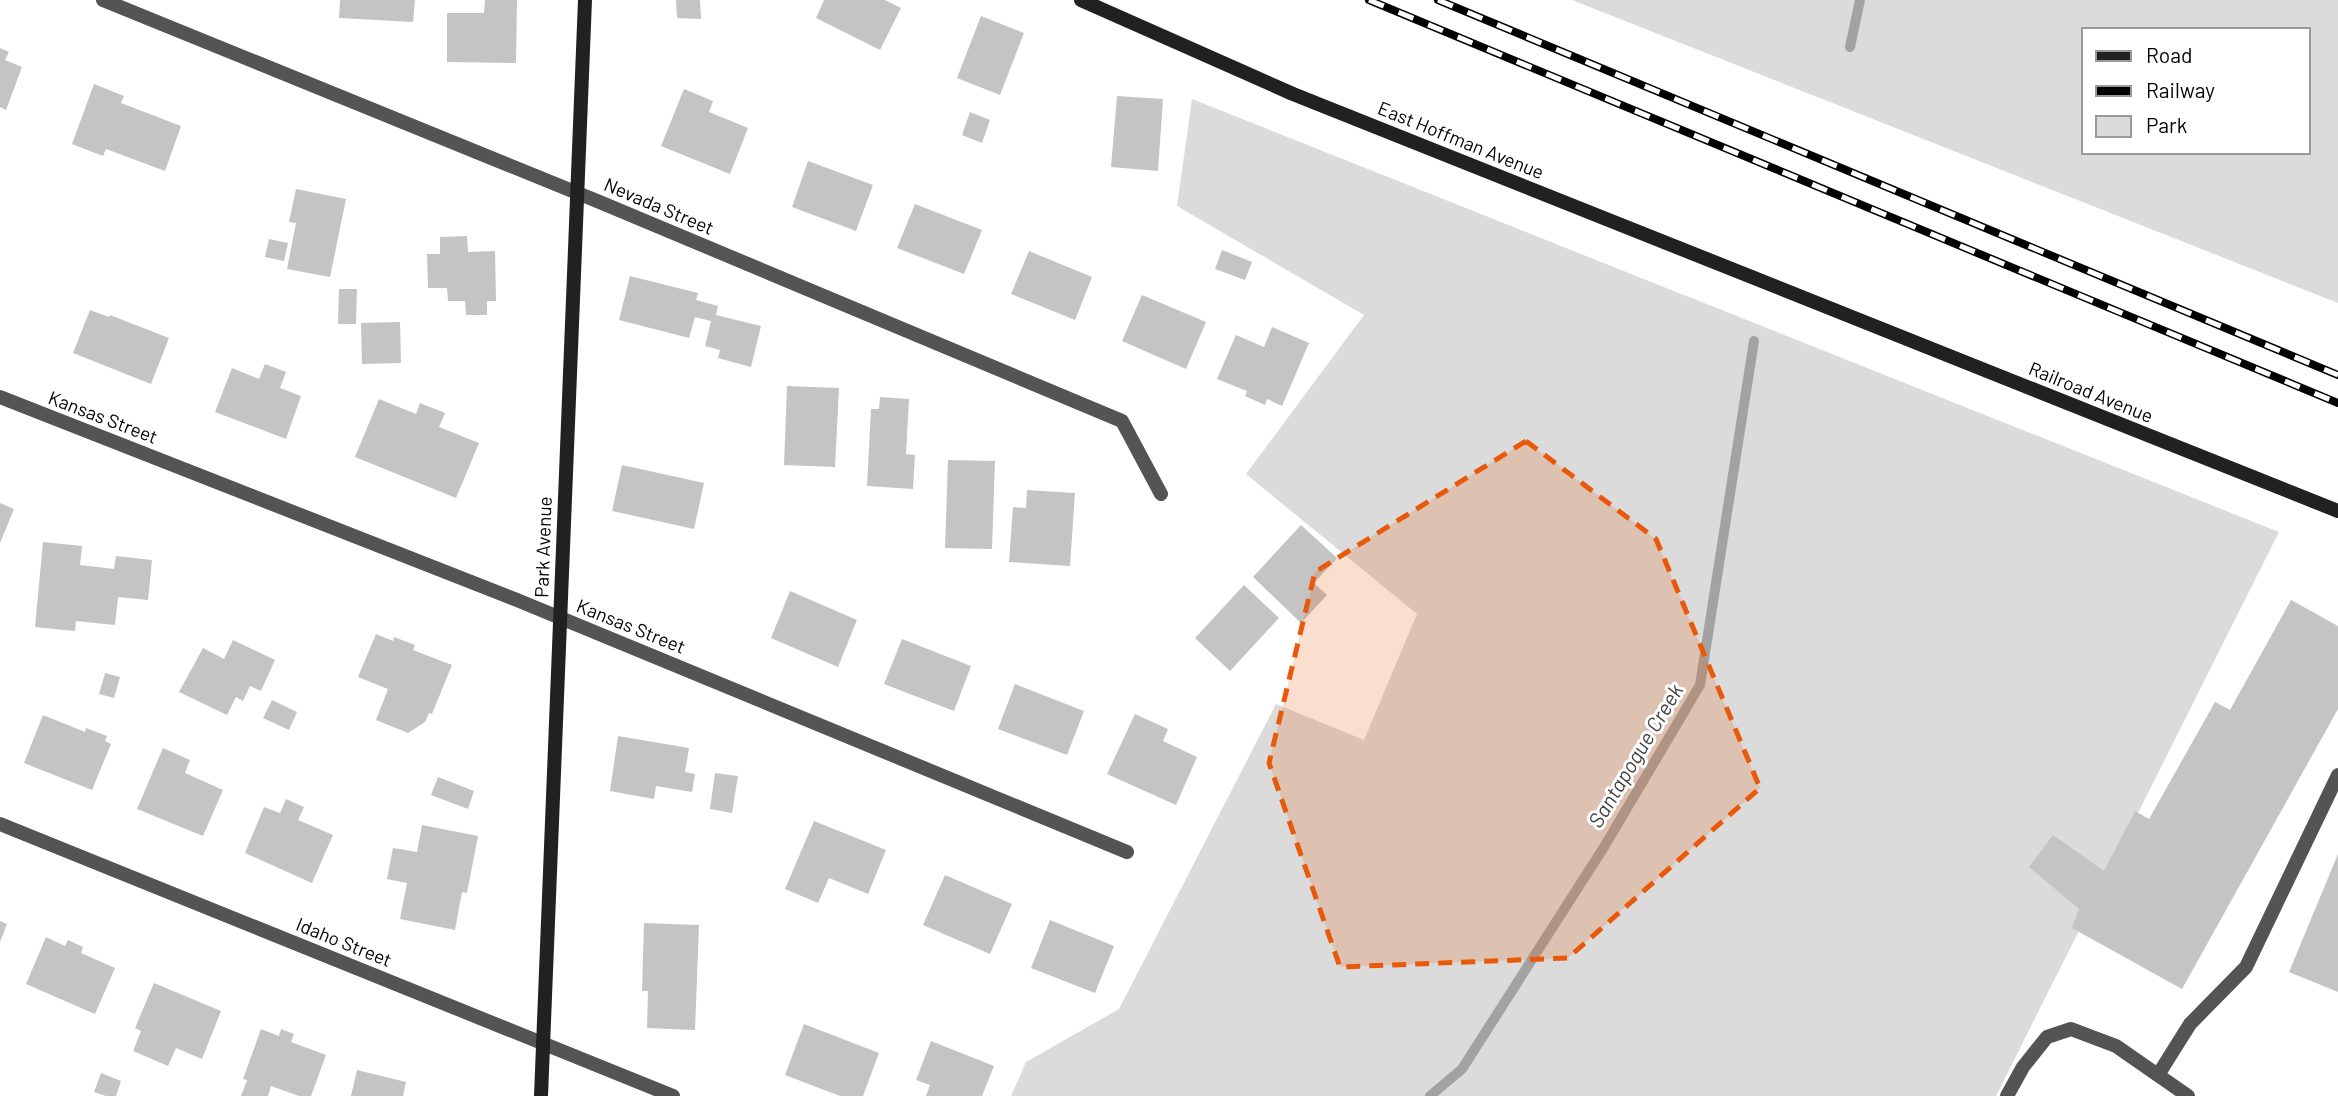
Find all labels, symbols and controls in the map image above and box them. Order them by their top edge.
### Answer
legend [2082,28,2310,154]
text: Road [2146,42,2192,67]
text: Railway [2146,77,2215,102]
street label: East Hoffman Avenue [1375,96,1548,183]
text: Park [2146,112,2187,137]
street label: Nevada Street [601,172,718,239]
street label: Railroad Avenue [2026,356,2157,427]
street label: Kansas Street [45,385,161,448]
street label: Park Avenue [529,496,556,598]
street label: Kansas Street [573,593,689,658]
water label: Santapogue Creek [1582,678,1688,832]
street label: Idaho Street [293,912,395,971]

